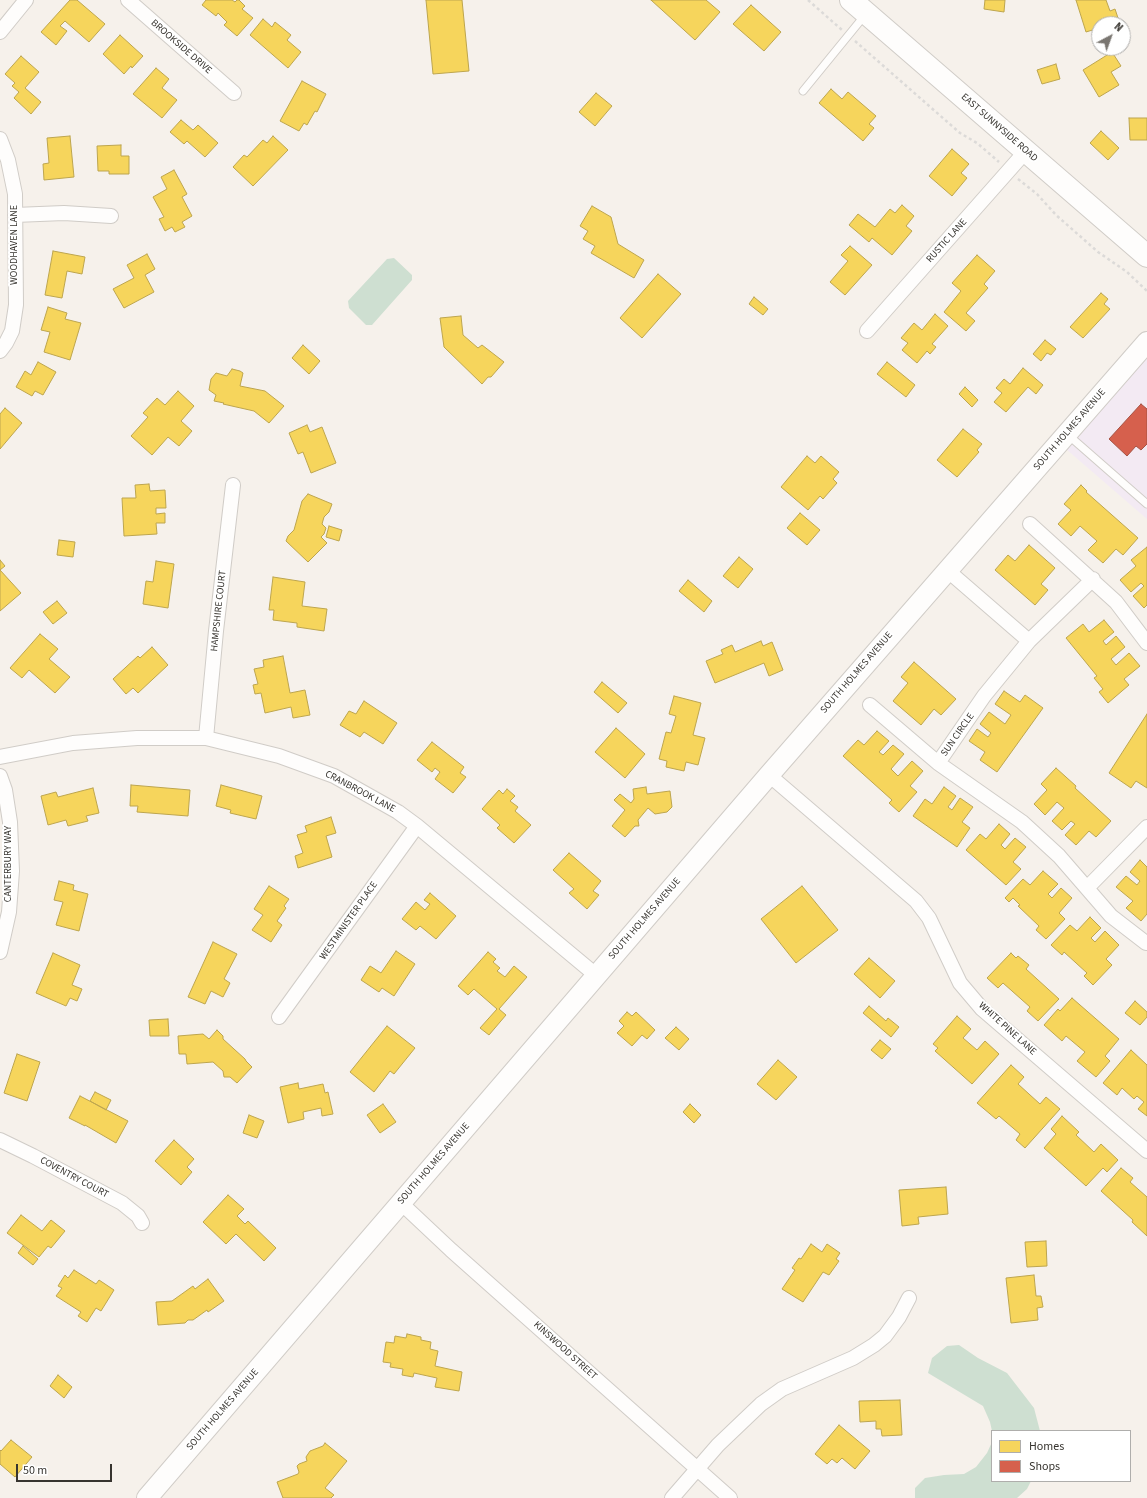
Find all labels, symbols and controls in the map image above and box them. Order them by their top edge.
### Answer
north arrow [1091,16,1131,56]
street label: BROOKSIDE DRIVE [148,17,214,77]
text: N [1111,19,1126,35]
street label: EAST SUNNYSIDE ROAD [958,91,1040,165]
street label: WOODHAVEN LANE [9,205,21,285]
street label: RUSTIC LANE [924,217,970,265]
street label: SOUTH HOLMES AVENUE [1031,387,1109,473]
street label: HAMPSHIRE COURT [209,570,229,652]
street label: SOUTH HOLMES AVENUE [818,630,896,716]
street label: SUN CIRCLE [939,711,977,759]
street label: CRANBROOK LANE [323,768,397,816]
street label: CANTERBURY WAY [3,826,15,902]
street label: SOUTH HOLMES AVENUE [606,876,684,962]
street label: WESTMINISTER PLACE [317,879,381,963]
street label: WHITE PINE LANE [976,1000,1038,1058]
street label: SOUTH HOLMES AVENUE [395,1121,473,1207]
street label: COVENTRY COURT [38,1155,110,1201]
street label: KINSWOOD STREET [531,1319,599,1383]
street label: SOUTH HOLMES AVENUE [184,1367,262,1453]
legend [991,1430,1131,1482]
text: Homes [1029,1438,1064,1455]
scale bar [18,1456,114,1482]
text: Shops [1029,1458,1060,1475]
text: 50 m [23,1462,47,1479]

